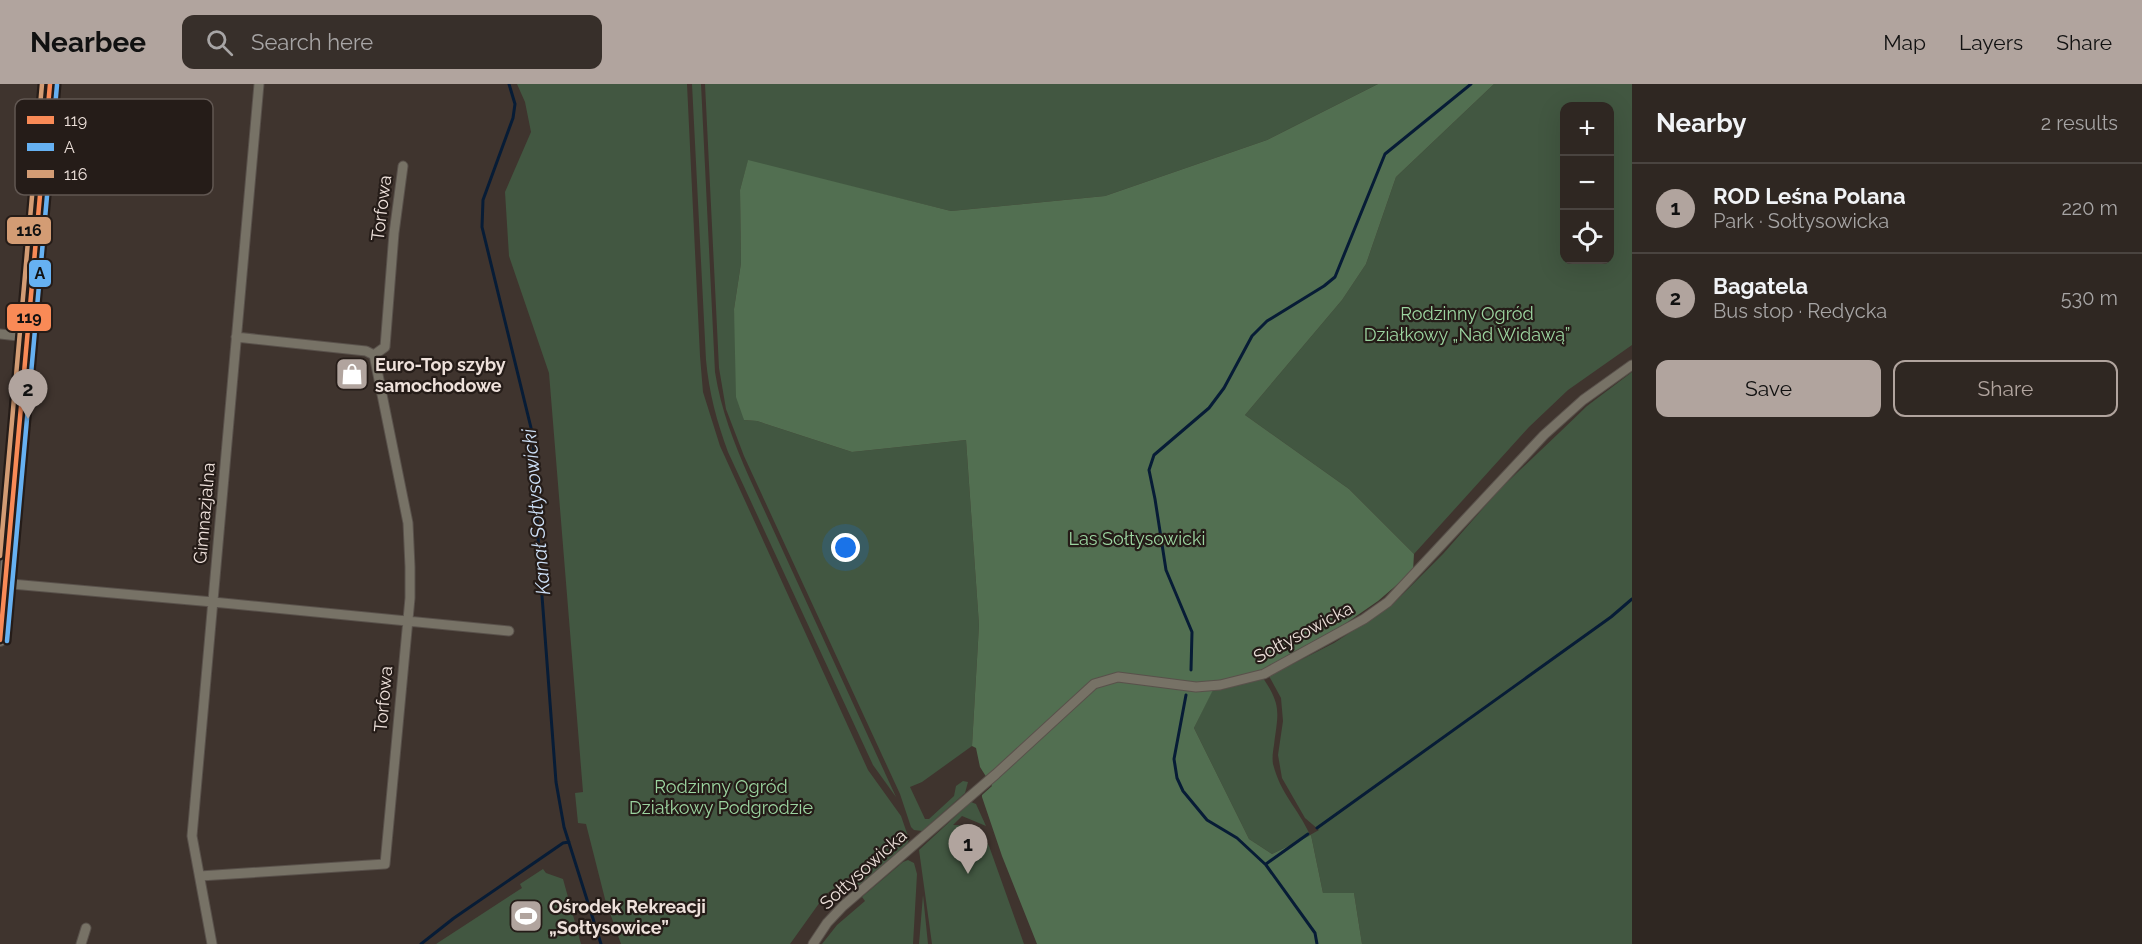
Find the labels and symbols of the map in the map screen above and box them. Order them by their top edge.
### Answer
legend [15,99,213,195]
text: 119 [64,111,87,130]
text: A [64,138,75,157]
text: 116 [64,165,87,184]
street label: Torfowa [367,174,395,242]
line badge: 116 [6,216,52,245]
text: 116 [16,221,42,240]
line badge: A [28,259,52,288]
text: A [35,264,46,283]
line badge: 119 [6,303,52,332]
park label: Rodzinny Ogród Działkowy „Nad Widawą” [1364,303,1570,345]
text: 119 [16,308,42,327]
place label: Euro-Top szyby samochodowe [375,354,506,396]
shop icon: Euro-Top szyby samochodowe [334,356,370,392]
pin: 2 [9,370,48,419]
water label: Kanał Sołtysowicki [517,427,555,596]
street label: Gimnazjalna [189,461,219,565]
park label: Las Sołtysowicki [1068,528,1206,549]
your location [831,533,860,562]
street label: Sołtysowicka [1250,597,1356,667]
street label: Torfowa [370,665,396,733]
park label: Rodzinny Ogród Działkowy Podgrodzie [629,776,813,818]
pin: 1 [948,824,988,874]
street label: Sołtysowicka [815,825,911,913]
place label: Ośrodek Rekreacji „Sołtysowice” [549,896,706,938]
sports icon: Ośrodek Rekreacji „Sołtysowice” [508,898,544,934]

